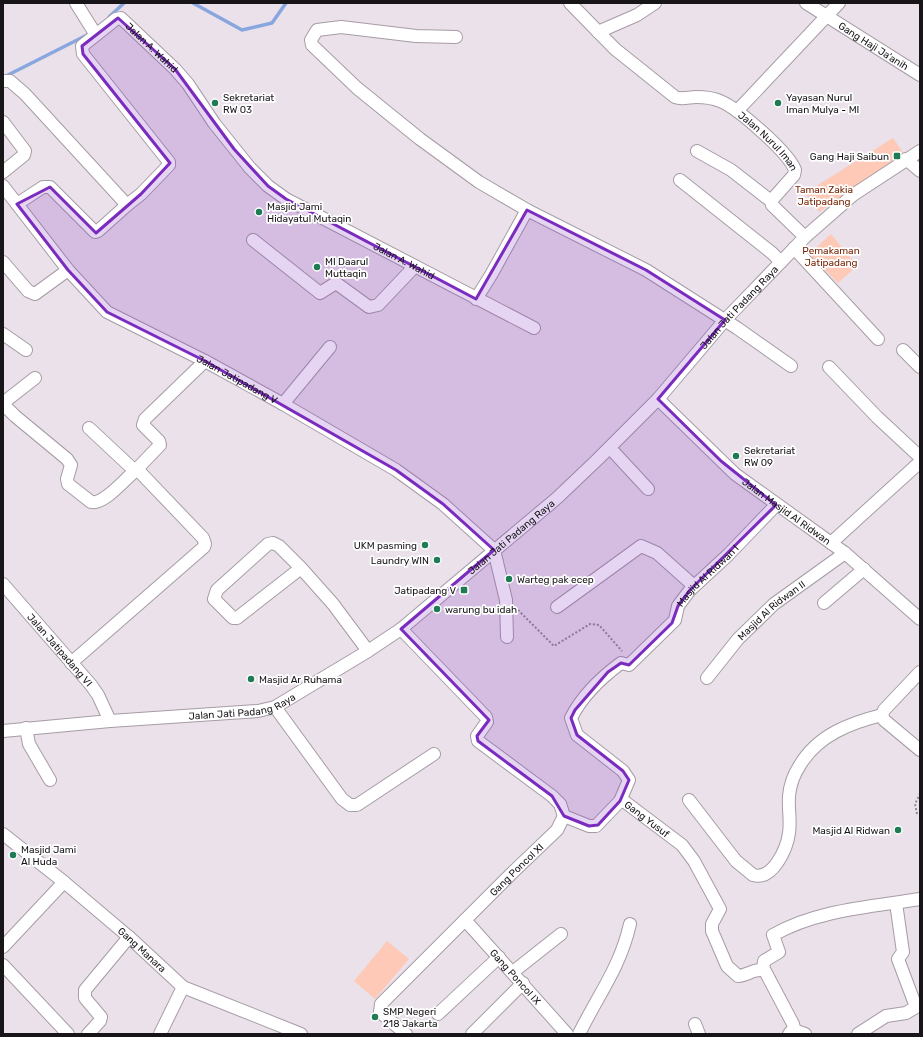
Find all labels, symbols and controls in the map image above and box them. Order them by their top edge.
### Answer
street label: Gang Haji Ja'anih [836,20,910,73]
street label: Jalan A. Wahid [123,21,180,76]
place label: Sekretariat RW 03 [223,92,274,116]
place label: Yayasan Nurul Iman Mulya - MI [786,92,859,116]
marker: Sekretariat RW 03 [210,98,220,108]
marker: Yayasan Nurul Iman Mulya - MI [773,98,783,108]
street label: Jalan Nurul Iman [736,109,800,173]
place label: Gang Haji Saibun [810,151,889,163]
marker: Gang Haji Saibun [892,151,902,161]
park label: Taman Zakia Jatipadang [795,184,853,208]
place label: Masjid Jami Hidayatul Mutaqin [267,201,351,225]
marker: Masjid Jami Hidayatul Mutaqin [254,207,264,217]
street label: Jalan A. Wahid [371,241,437,282]
park label: Pemakaman Jatipadang [802,245,860,269]
place label: MI Daarul Muttaqin [325,256,368,280]
marker: MI Daarul Muttaqin [312,262,322,272]
street label: Jalan Jati Padang Raya [698,264,781,352]
street label: Jalan Jatipadang V [195,353,280,407]
place label: Sekretariat RW 09 [744,445,795,469]
marker: Sekretariat RW 09 [731,451,741,461]
street label: Jalan Masjid Al Ridwan [739,476,833,548]
street label: Jalan Jati Padang Raya [466,498,557,577]
place label: UKM pasming [354,540,417,552]
marker: UKM pasming [420,540,430,550]
street label: Masjid Al Ridwan I [675,543,742,609]
place label: Laundry WIN [371,555,429,567]
marker: Laundry WIN [432,555,442,565]
marker: Warteg pak ecep [504,574,514,584]
place label: Warteg pak ecep [517,574,594,586]
street label: Masjid Al Ridwan II [735,578,808,643]
place label: Jatipadang V [394,585,456,597]
marker: Jatipadang V [459,585,469,595]
marker: warung bu idah [432,604,442,614]
place label: warung bu idah [445,604,517,616]
street label: Jalan Jatipadang VI [24,611,94,689]
marker: Masjid Ar Ruhama [246,674,256,684]
place label: Masjid Ar Ruhama [259,674,342,686]
street label: Jalan Jati Padang Raya [188,691,298,723]
street label: Gang Yusuf [622,799,672,841]
place label: Masjid Al Ridwan [812,825,890,837]
marker: Masjid Al Ridwan [893,825,903,835]
street label: Gang Poncol XI [488,841,546,899]
place label: Masjid Jami Al Huda [21,844,76,868]
marker: Masjid Jami Al Huda [8,850,18,860]
street label: Gang Manara [115,925,168,975]
street label: Gang Poncol IX [487,947,543,1008]
place label: SMP Negeri 218 Jakarta [383,1006,438,1030]
marker: SMP Negeri 218 Jakarta [370,1012,380,1022]

